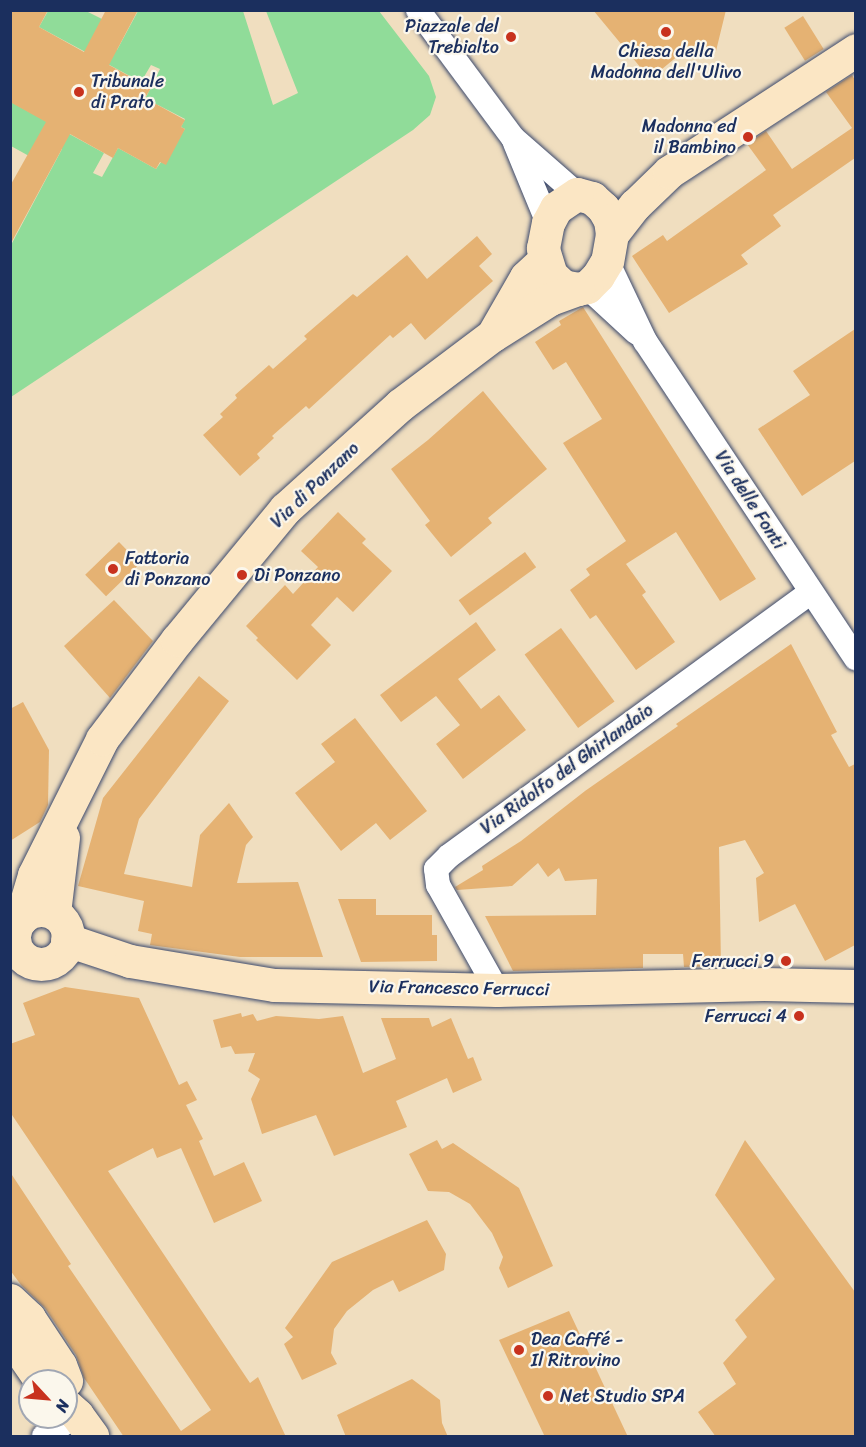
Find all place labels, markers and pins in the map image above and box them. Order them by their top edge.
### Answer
place label: Piazzale del Trebialto [405,16,499,58]
marker: Chiesa della Madonna dell'Ulivo [659,25,673,39]
marker: Piazzale del Trebialto [504,30,518,44]
place label: Chiesa della Madonna dell'Ulivo [591,41,741,84]
place label: Tribunale di Prato [91,71,164,113]
marker: Tribunale di Prato [72,85,86,99]
place label: Madonna ed il Bambino [642,116,736,158]
marker: Madonna ed il Bambino [741,130,755,144]
place label: Fattoria di Ponzano [125,548,210,590]
marker: Fattoria di Ponzano [106,562,120,576]
place label: Di Ponzano [254,564,340,586]
marker: Di Ponzano [235,568,249,582]
place label: Ferrucci 9 [692,950,774,972]
marker: Ferrucci 9 [779,954,793,968]
place label: Ferrucci 4 [705,1005,787,1027]
marker: Ferrucci 4 [792,1009,806,1023]
place label: Dea Caffé - Il Ritrovino [531,1329,623,1372]
marker: Dea Caffé - Il Ritrovino [512,1343,526,1357]
place label: Net Studio SPA [560,1385,685,1407]
marker: Net Studio SPA [541,1389,555,1403]

